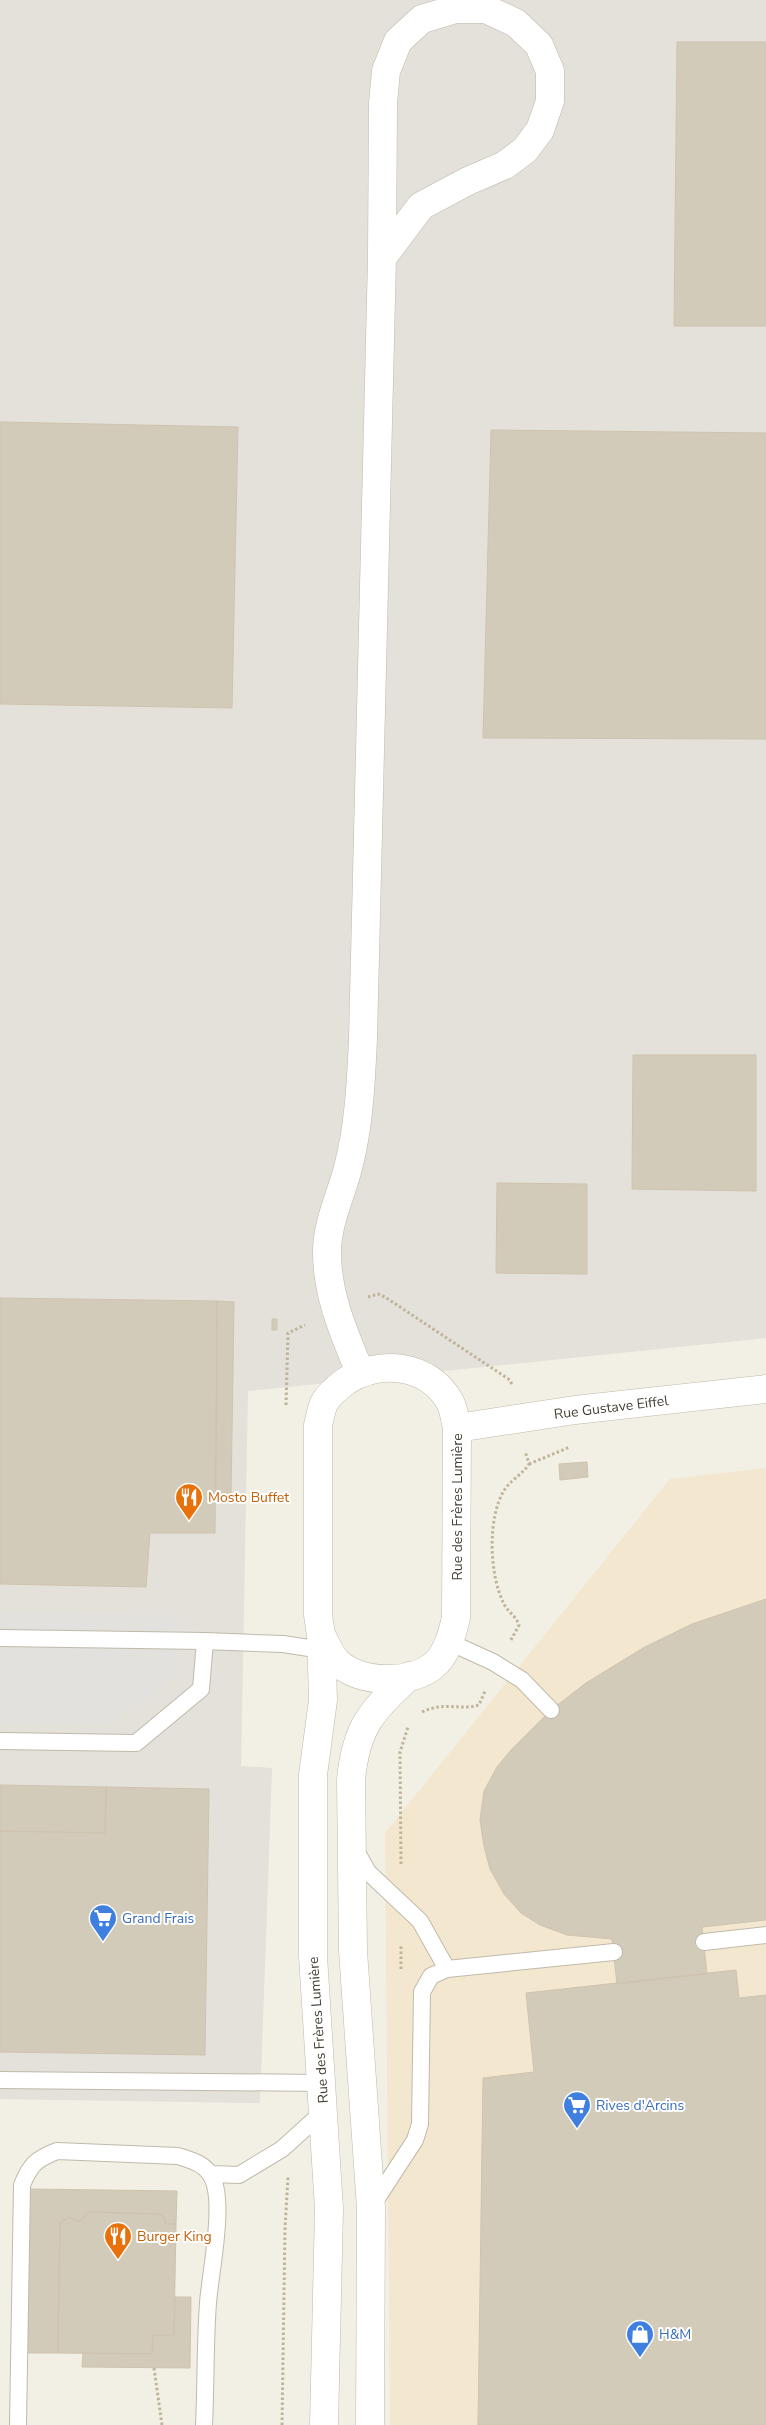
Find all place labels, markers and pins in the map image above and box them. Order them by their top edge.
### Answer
restaurant icon: Mosto Buffet [174,1482,204,1521]
place label: Mosto Buffet [208,1488,289,1507]
supermarket icon: Grand Frais [88,1903,118,1942]
place label: Grand Frais [122,1909,194,1928]
supermarket icon: Rives d'Arcins [562,2090,592,2129]
place label: Rives d'Arcins [596,2096,685,2115]
restaurant icon: Burger King [103,2221,133,2260]
place label: Burger King [137,2227,212,2246]
shop icon: H&M [625,2319,655,2358]
place label: H&M [659,2325,691,2344]

